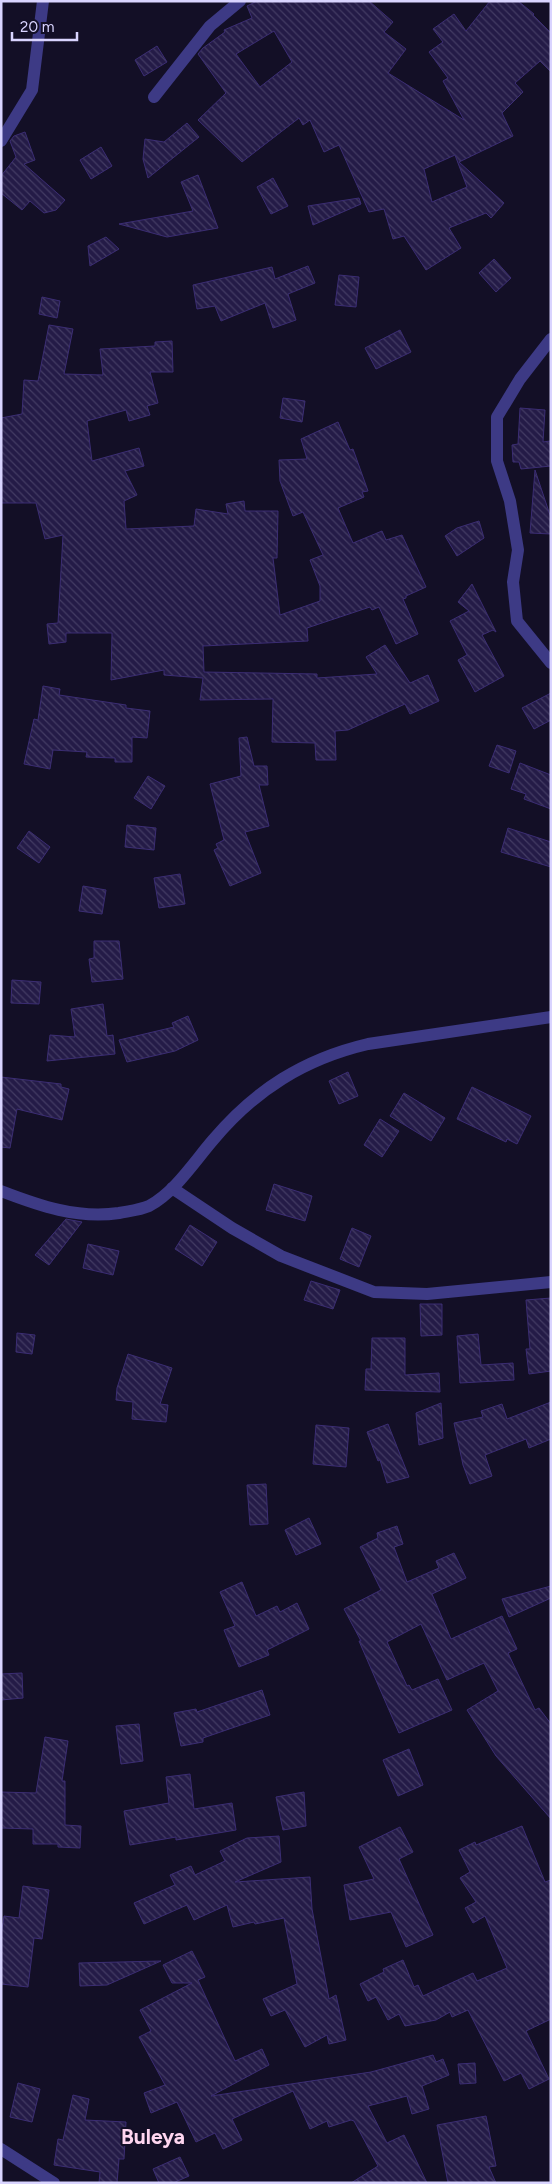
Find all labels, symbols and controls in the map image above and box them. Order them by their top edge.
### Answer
scale bar [12,10,78,42]
text: 20 m [20,18,54,36]
district label: Buleya [121,2124,185,2149]

